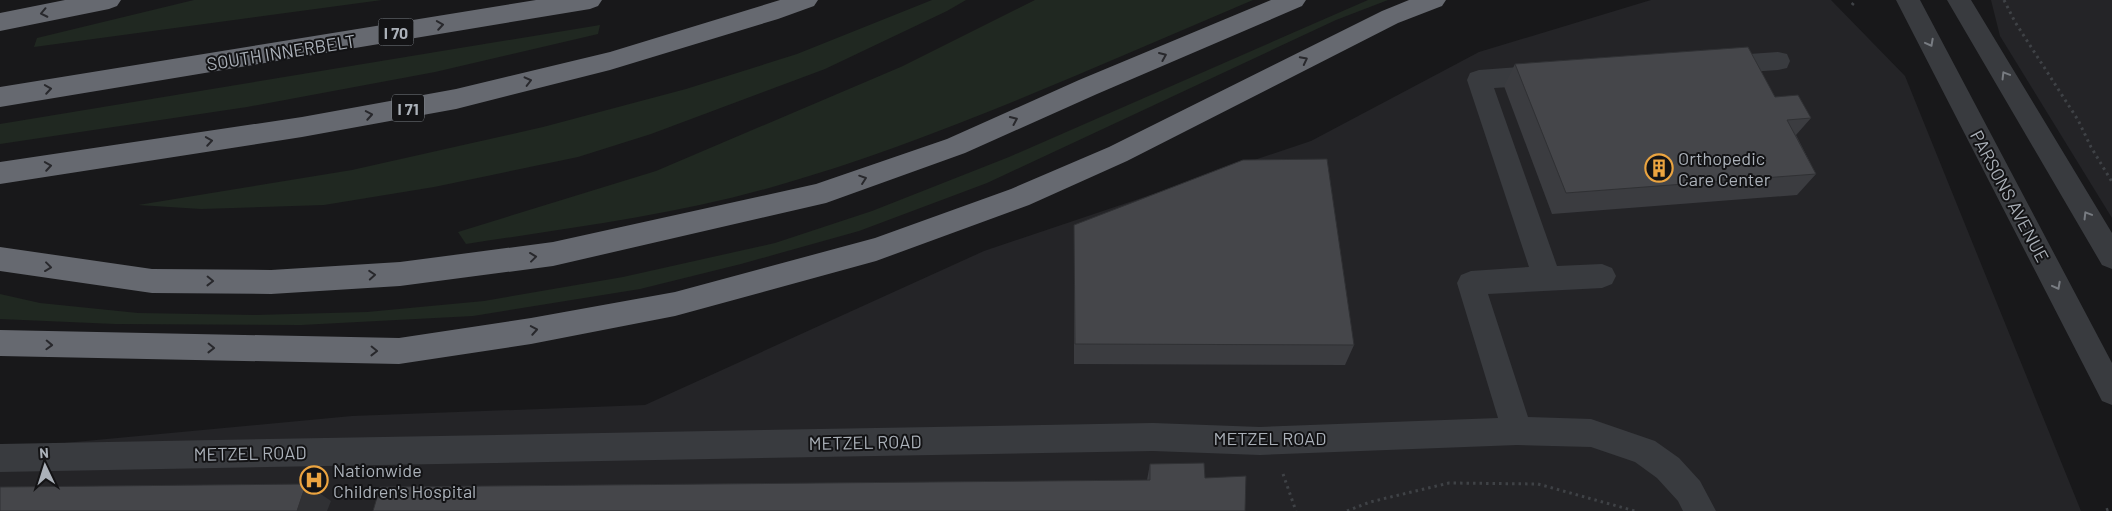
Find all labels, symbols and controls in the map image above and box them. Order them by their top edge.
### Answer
one-way arrow [39,8,48,18]
road number: I 70 [378,18,414,46]
one-way arrow [435,21,444,31]
street label: SOUTH INNERBELT [205,29,357,75]
one-way arrow [1924,38,1934,47]
one-way arrow [1158,51,1167,62]
one-way arrow [1299,56,1308,66]
one-way arrow [2001,71,2011,80]
one-way arrow [524,76,533,87]
one-way arrow [44,85,53,95]
road number: I 71 [392,95,424,122]
one-way arrow [365,110,374,120]
one-way arrow [1009,116,1018,127]
street label: PARSONS AVENUE [1966,126,2054,266]
one-way arrow [205,137,213,147]
place label: Orthopedic Care Center [1678,147,1771,190]
building icon: Orthopedic Care Center [1644,153,1674,183]
one-way arrow [45,161,53,172]
one-way arrow [858,175,866,185]
one-way arrow [2084,211,2094,220]
one-way arrow [529,252,538,262]
one-way arrow [44,261,52,272]
one-way arrow [368,270,376,281]
one-way arrow [206,276,214,287]
one-way arrow [2051,281,2061,290]
one-way arrow [530,325,539,335]
one-way arrow [45,340,53,350]
one-way arrow [208,343,215,353]
one-way arrow [370,346,378,356]
street label: METZEL ROAD [1214,427,1326,449]
street label: METZEL ROAD [808,430,922,454]
north arrow [20,441,70,491]
street label: METZEL ROAD [193,441,307,465]
text: N [39,444,49,461]
place label: Nationwide Children's Hospital [333,459,476,502]
hospital icon: Nationwide Children's Hospital [299,465,329,495]

